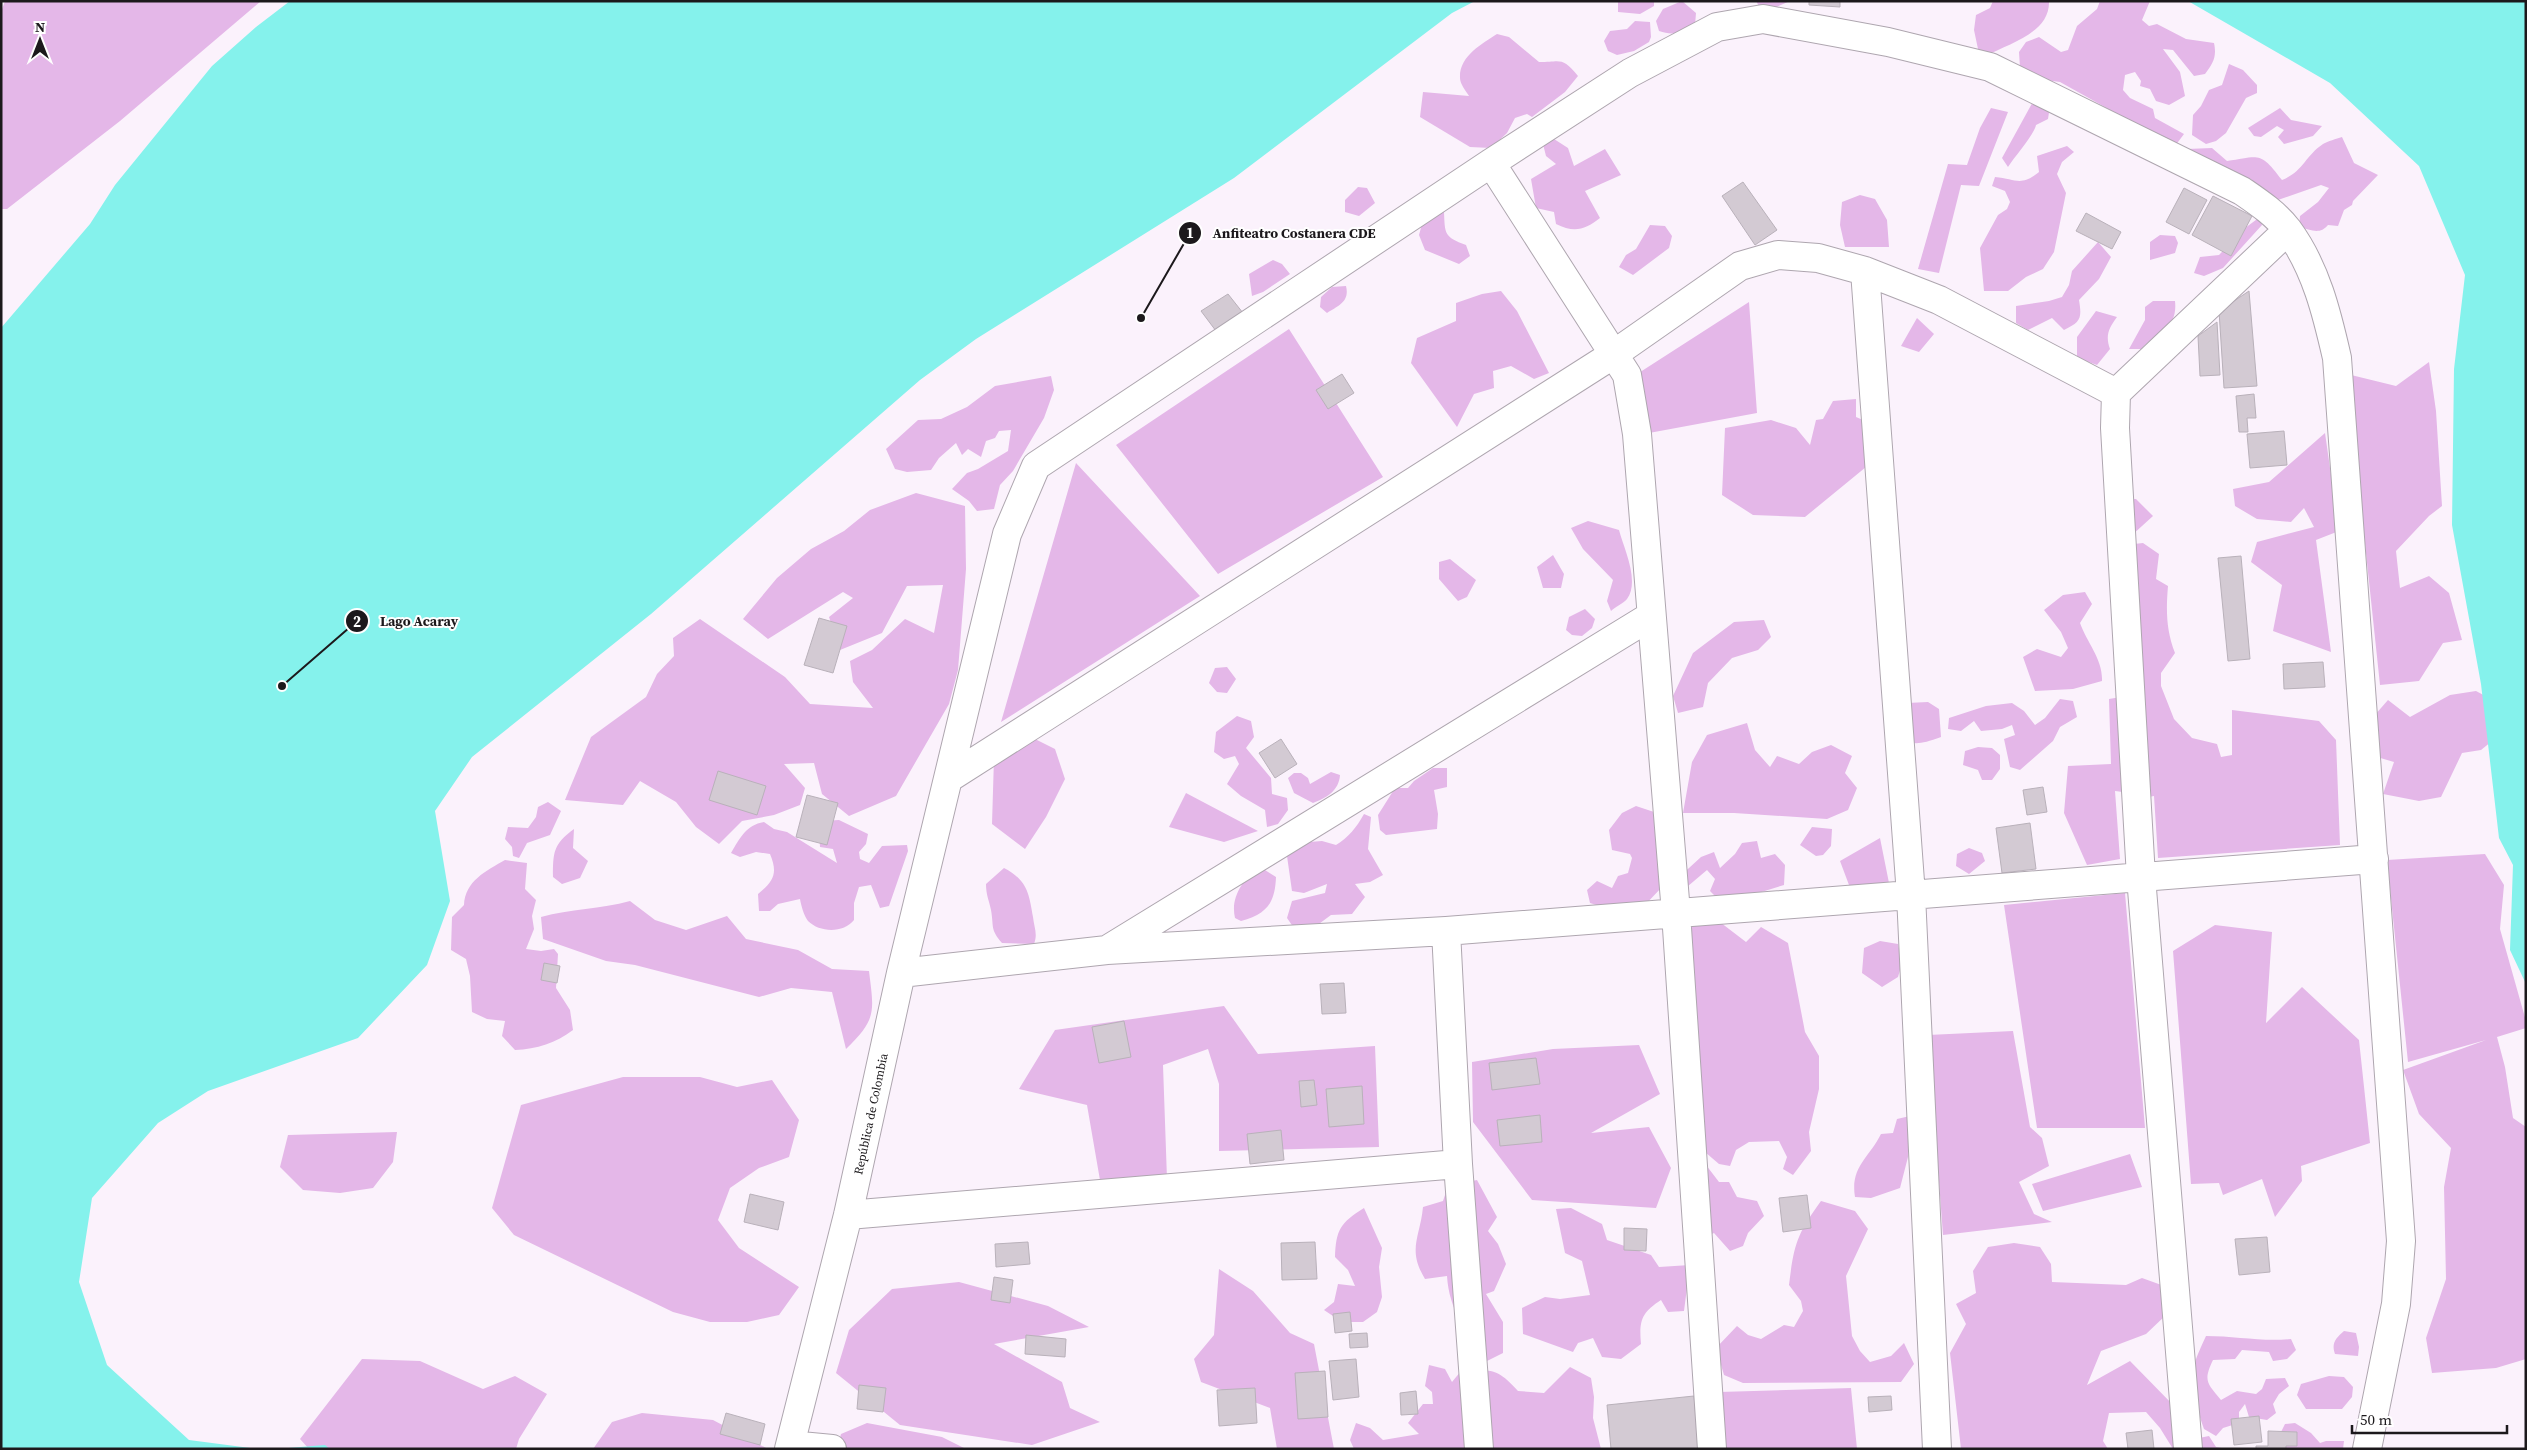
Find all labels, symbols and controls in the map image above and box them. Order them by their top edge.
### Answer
north arrow [15,15,65,65]
text: N [35,17,45,37]
callout: Anfiteatro Costanera CDE [1178,218,1386,247]
text: 1 [1186,222,1194,243]
text: Anfiteatro Costanera CDE [1212,223,1376,243]
callout: Lago Acaray [345,607,468,636]
text: 2 [353,611,361,632]
text: Lago Acaray [380,611,459,631]
street label: República de Colombia [850,1051,892,1176]
scale bar [2352,1402,2507,1434]
text: 50 m [2360,1409,2392,1430]

